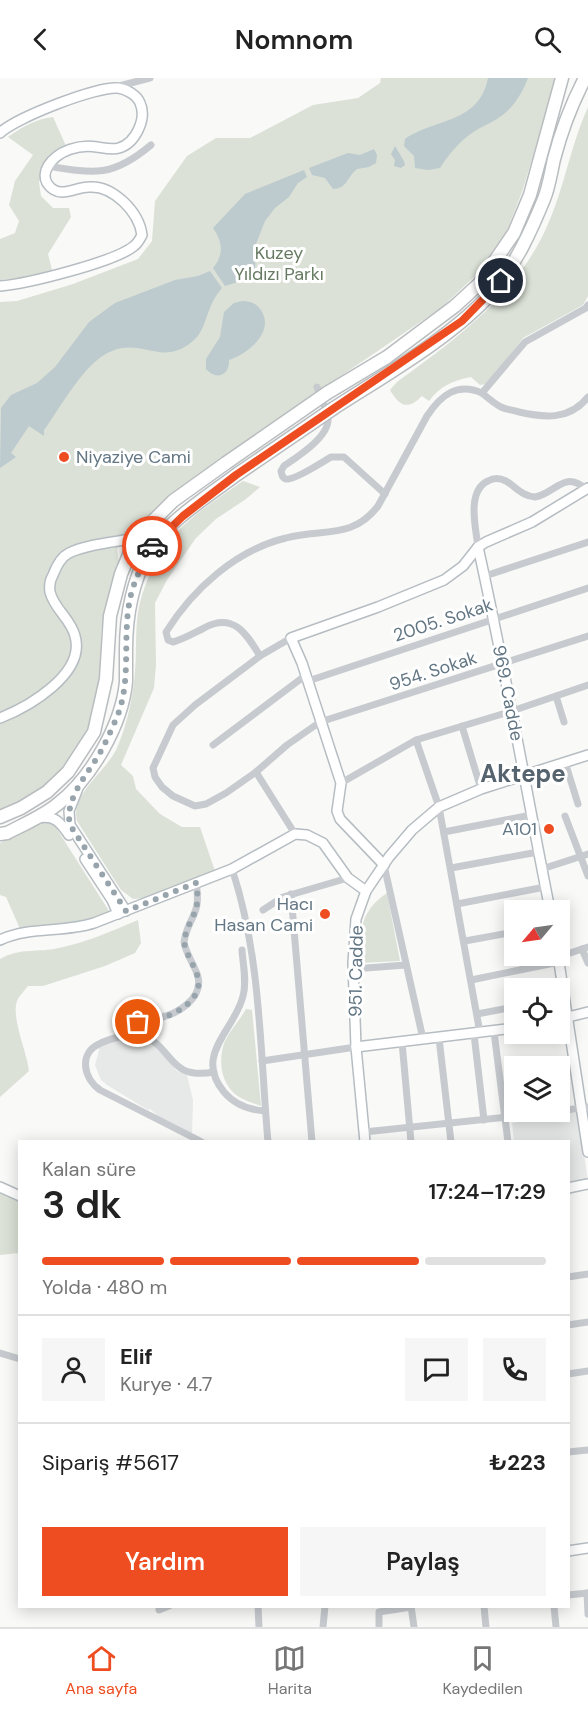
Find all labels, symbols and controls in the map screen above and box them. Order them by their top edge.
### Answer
text: Nomnom [235,22,353,57]
icon: back [24,23,57,56]
icon: search [531,23,564,56]
park label: Kuzey Yıldızı Parkı [234,241,324,286]
pin [475,255,526,306]
icon: home [484,264,517,297]
place label: Niyaziye Cami [76,445,191,469]
marker: Niyaziye Cami [57,450,71,464]
courier [122,516,182,576]
icon: car [136,530,169,563]
street label: 2005. Sokak [390,593,496,647]
street label: 969. Cadde [487,643,529,743]
street label: 954. Sokak [386,646,480,696]
district label: Aktepe [480,758,566,789]
place label: A101 [502,817,537,841]
marker: A101 [542,822,556,836]
place label: Hacı Hasan Cami [214,892,313,937]
north arrow [504,900,570,966]
map controls [504,900,570,1122]
marker: Hacı Hasan Cami [318,907,332,921]
street label: 951. Cadde [343,925,369,1017]
button: locate [504,978,570,1044]
pin [112,996,163,1047]
icon: bag [121,1005,154,1038]
button: layers [504,1056,570,1122]
text: Kalan süre [42,1156,136,1182]
text: 17:24–17:29 [428,1177,546,1206]
text: 3 dk [42,1179,122,1230]
text: Yolda · 480 m [42,1274,167,1300]
button: person [42,1338,105,1401]
button: chat [405,1338,468,1401]
button: phone [483,1338,546,1401]
text: Elif [120,1342,153,1371]
text: Kurye · 4.7 [120,1371,213,1397]
text: Sipariş #5617 [42,1448,179,1477]
text: ₺223 [489,1448,546,1477]
button: Yardım [42,1527,288,1596]
button: Paylaş [300,1527,546,1596]
tab: Ana sayfa [65,1642,137,1699]
tab: Harita [268,1642,312,1699]
tab: Kaydedilen [443,1642,523,1699]

